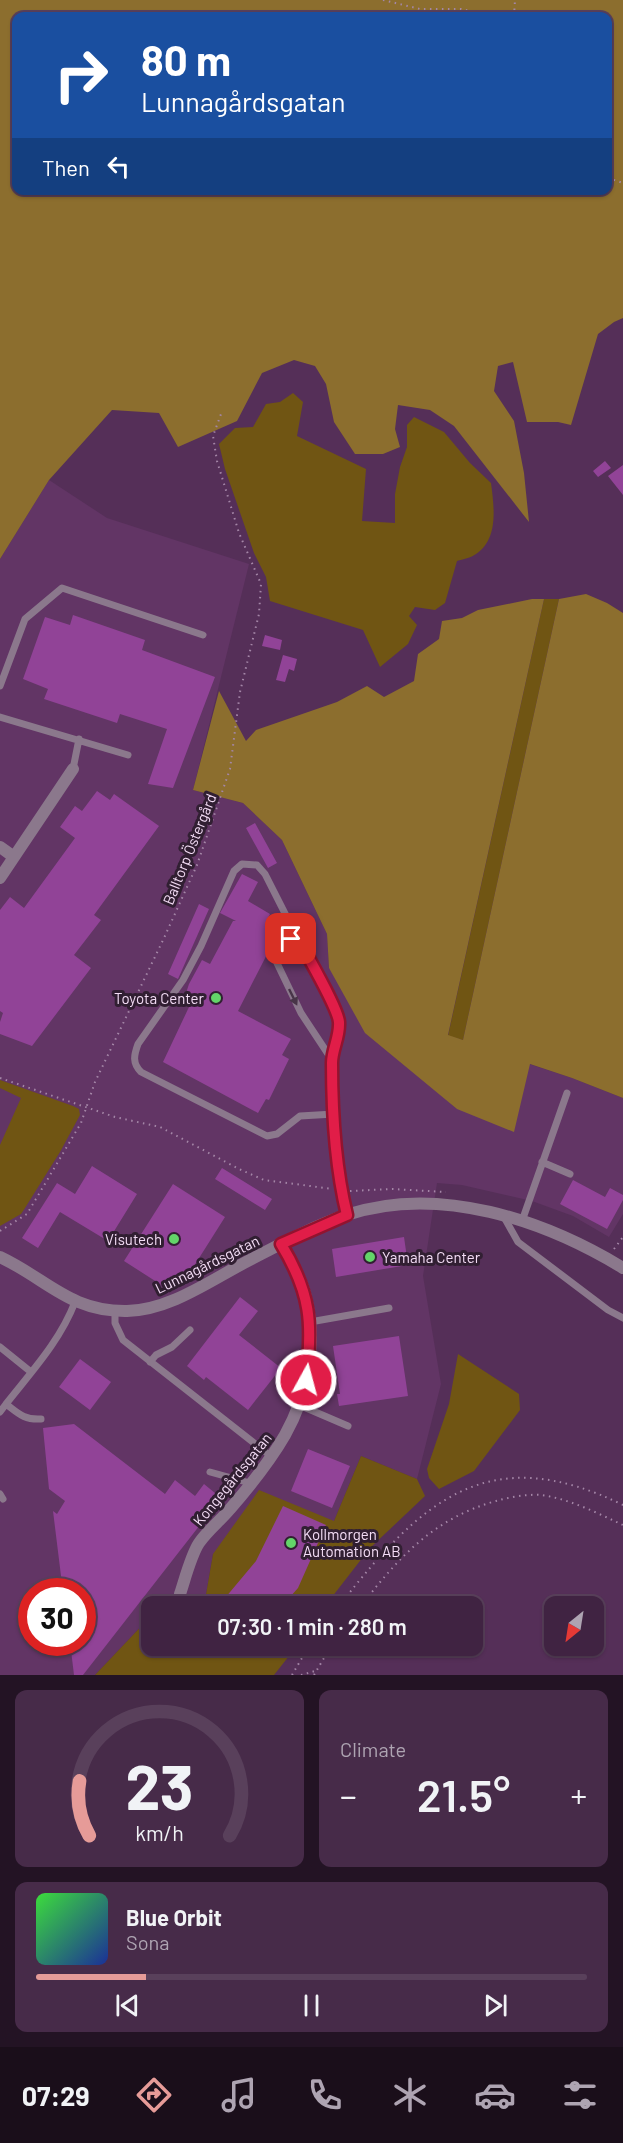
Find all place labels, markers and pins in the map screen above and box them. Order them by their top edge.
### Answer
pin [265,913,316,964]
place label: Toyota Center [114,989,205,1007]
marker: Toyota Center [209,991,223,1005]
place label: Visutech [105,1230,162,1248]
marker: Visutech [167,1232,181,1246]
place label: Yamaha Center [382,1248,481,1266]
marker: Yamaha Center [363,1250,377,1264]
place label: Kollmorgen Automation AB [303,1525,401,1560]
marker: Kollmorgen Automation AB [284,1536,298,1550]

